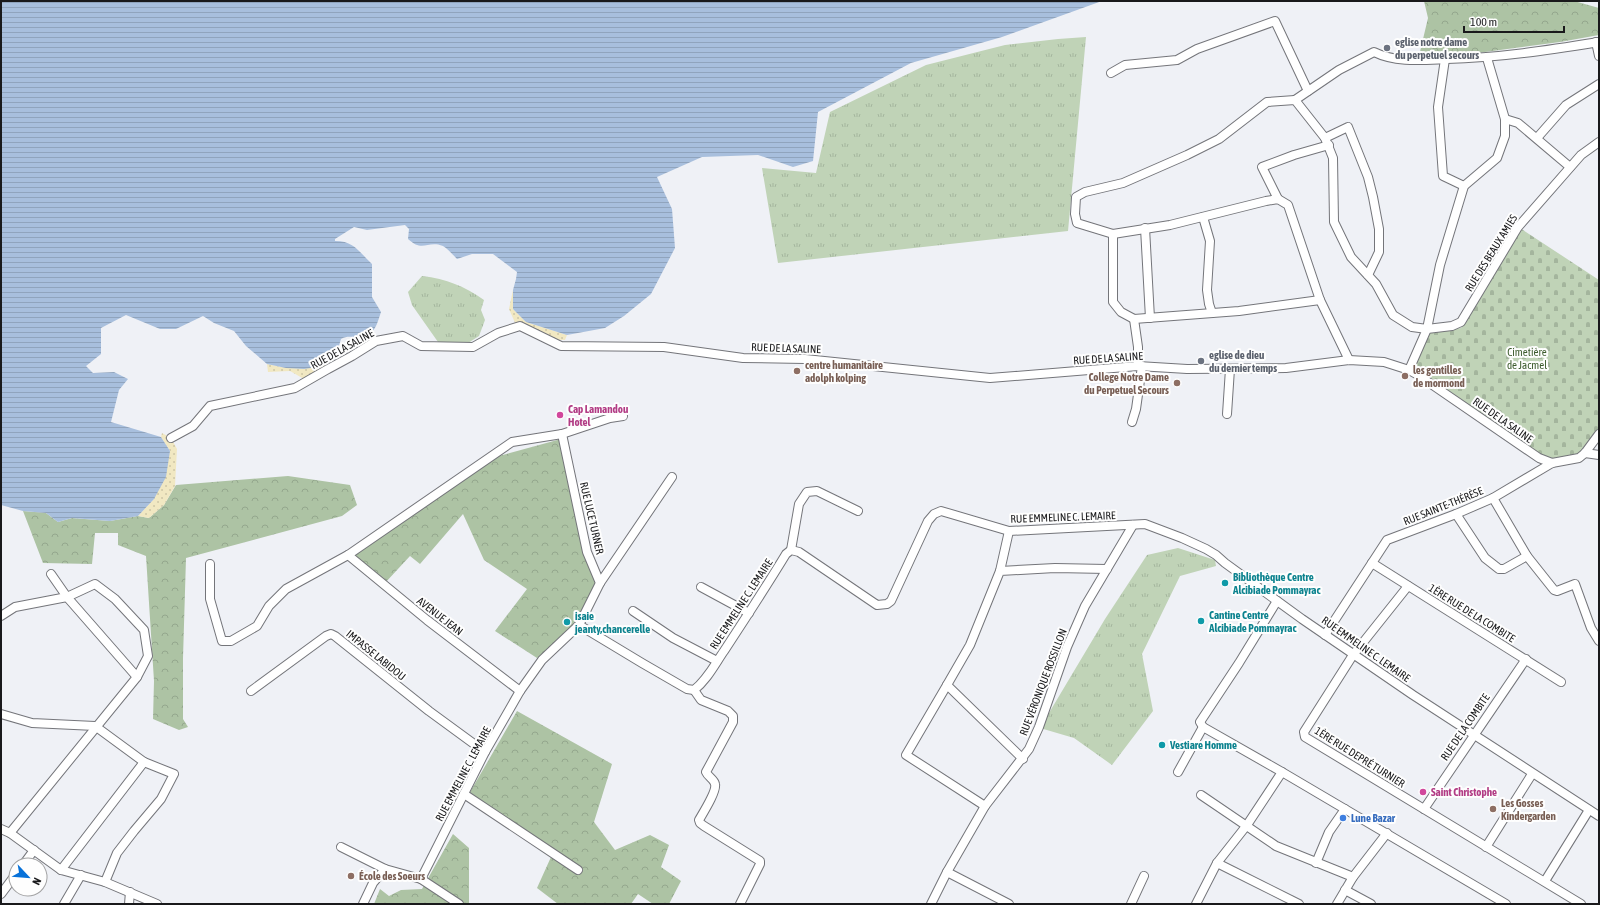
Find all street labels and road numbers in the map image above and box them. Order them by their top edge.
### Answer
street label: RUE DES BEAUX AMIES [1463,212,1520,294]
street label: RUE DE LA SALINE [309,327,376,371]
street label: RUE DE LA SALINE [751,341,821,355]
street label: RUE DE LA SALINE [1073,350,1144,366]
street label: RUE DE LA SALINE [1471,395,1535,445]
street label: RUE LUCE TURNER [578,481,606,556]
street label: RUE SAINTE-THÉRÈSE [1402,484,1485,527]
street label: RUE EMMELINE C. LEMAIRE [1010,509,1116,525]
street label: RUE EMMELINE C. LEMAIRE [707,556,775,651]
street label: 1ÈRE RUE DE LA COMBITE [1427,582,1518,645]
street label: AVENUE JEAN [415,594,465,638]
street label: RUE EMMELINE C. LEMAIRE [1319,614,1413,684]
street label: IMPASSE LABIDOU [344,627,408,683]
street label: RUE VÉRONIQUE ROSSILLON [1017,627,1069,737]
street label: RUE DE LA COMBITE [1438,691,1492,763]
street label: RUE EMMELINE C. LEMAIRE [433,724,493,823]
street label: 1ÈRE RUE DEPRÉ TURNIER [1313,724,1408,790]

